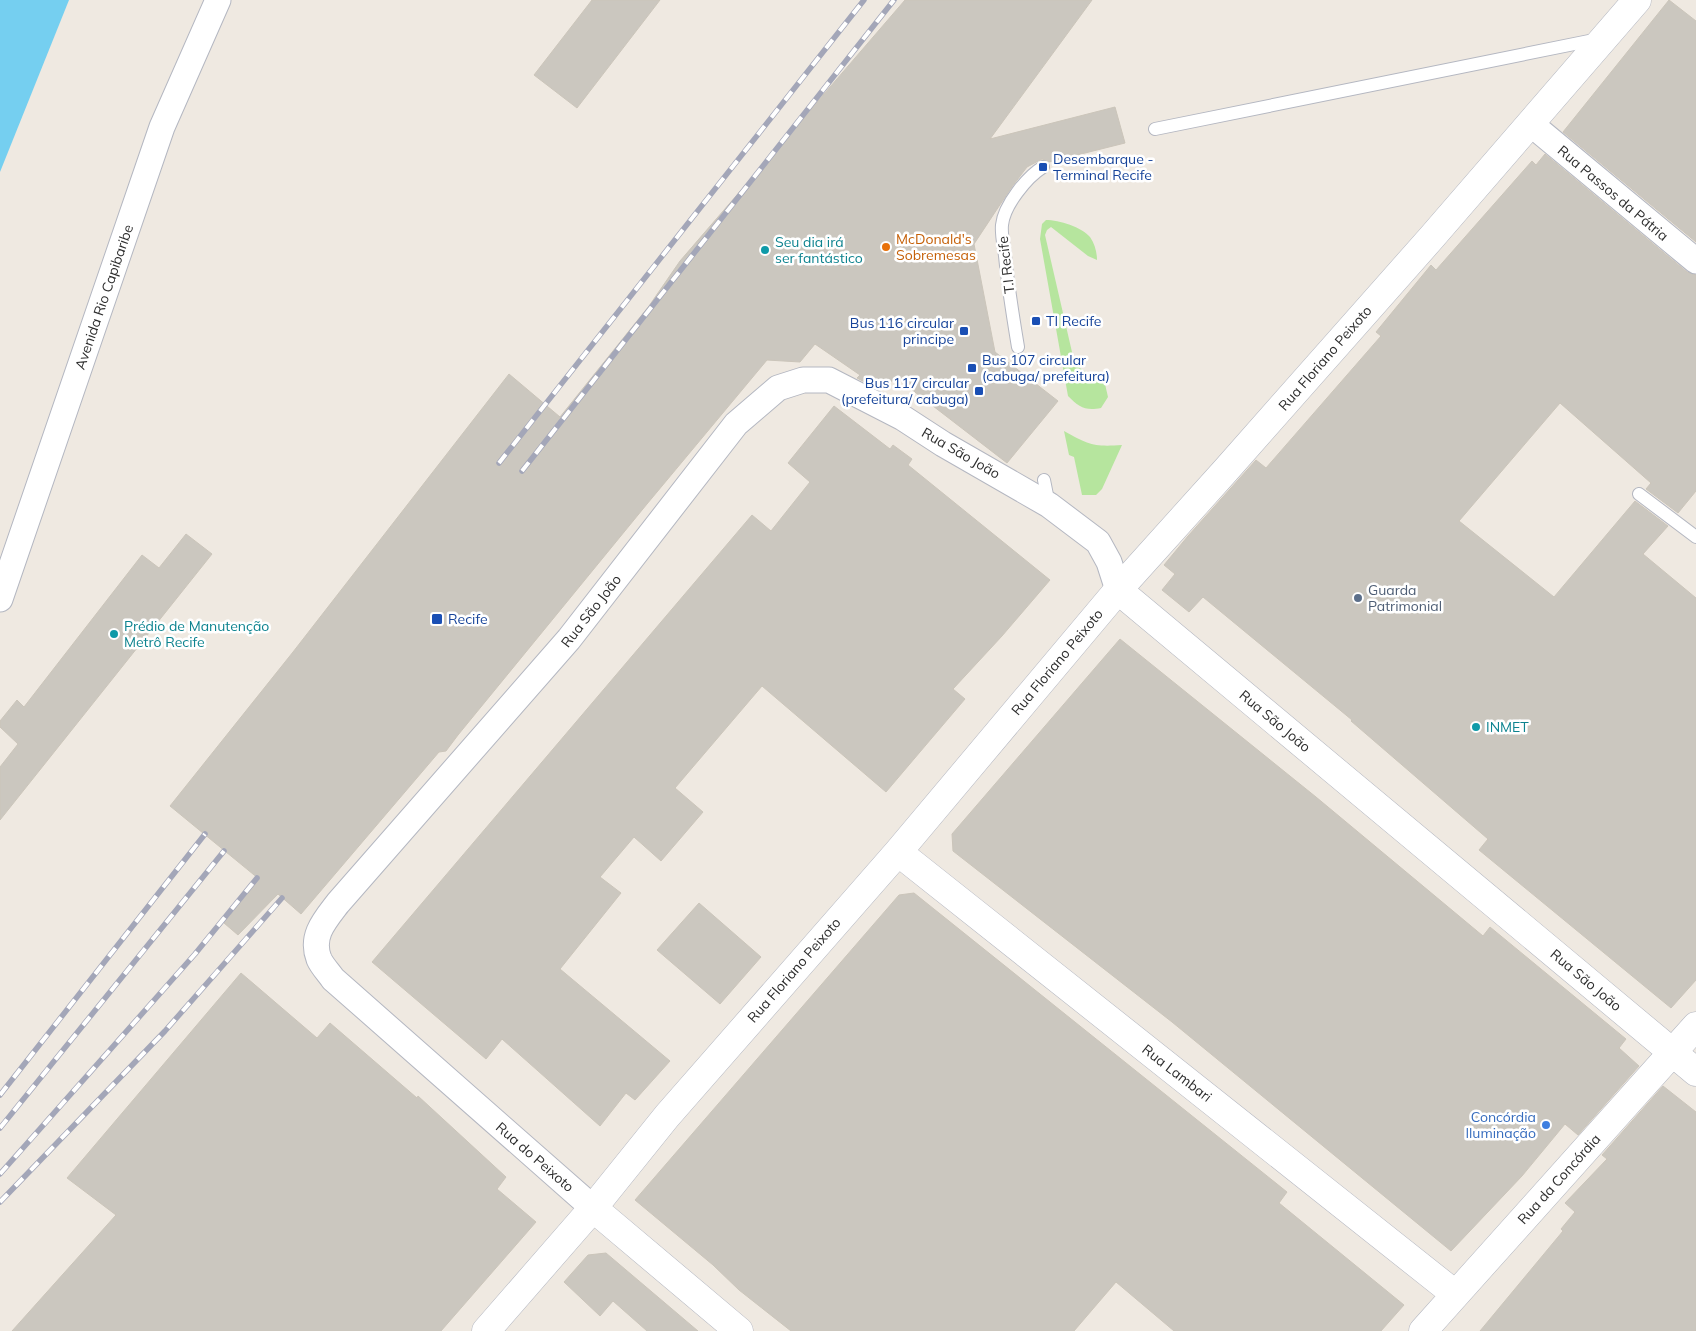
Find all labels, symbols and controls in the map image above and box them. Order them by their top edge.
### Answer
street label: Rua Passos da Pátria [1554,141,1672,245]
place label: Desembarque - Terminal Recife [1053,150,1153,184]
marker: Desembarque - Terminal Recife [1037,161,1049,173]
street label: Avenida Rio Capibaribe [71,222,137,372]
place label: McDonald's Sobremesas [896,230,976,264]
place label: Seu dia irá ser fantástico [775,233,863,267]
street label: T.I Recife [994,235,1018,295]
marker: McDonald's Sobremesas [880,241,892,253]
marker: Seu dia irá ser fantástico [759,244,771,256]
street label: Rua Floriano Peixoto [1274,302,1376,414]
place label: TI Recife [1046,312,1101,330]
place label: Bus 116 circular principe [850,314,955,348]
marker: TI Recife [1030,315,1042,327]
marker: Bus 116 circular principe [958,325,970,337]
place label: Bus 107 circular (cabuga/ prefeitura) [982,351,1110,385]
marker: Bus 107 circular (cabuga/ prefeitura) [966,362,978,374]
place label: Bus 117 circular (prefeitura/ cabuga) [841,374,970,408]
marker: Bus 117 circular (prefeitura/ cabuga) [973,385,985,397]
street label: Rua São João [919,423,1003,483]
street label: Rua São João [557,571,625,651]
place label: Guarda Patrimonial [1368,581,1442,615]
marker: Guarda Patrimonial [1352,592,1364,604]
street label: Rua Floriano Peixoto [1007,605,1107,719]
place label: Recife [448,610,488,628]
marker: Recife [430,612,444,626]
place label: Prédio de Manutenção Metrô Recife [124,617,269,651]
marker: Prédio de Manutenção Metrô Recife [108,628,120,640]
street label: Rua São João [1236,686,1314,756]
place label: INMET [1486,718,1529,736]
marker: INMET [1470,721,1482,733]
street label: Rua Floriano Peixoto [743,914,845,1026]
street label: Rua São João [1547,945,1625,1015]
street label: Rua Lambari [1139,1040,1215,1106]
place label: Concórdia Iluminação [1465,1108,1536,1142]
street label: Rua do Peixoto [492,1118,578,1196]
marker: Concórdia Iluminação [1540,1119,1552,1131]
street label: Rua da Concórdia [1514,1130,1604,1228]

